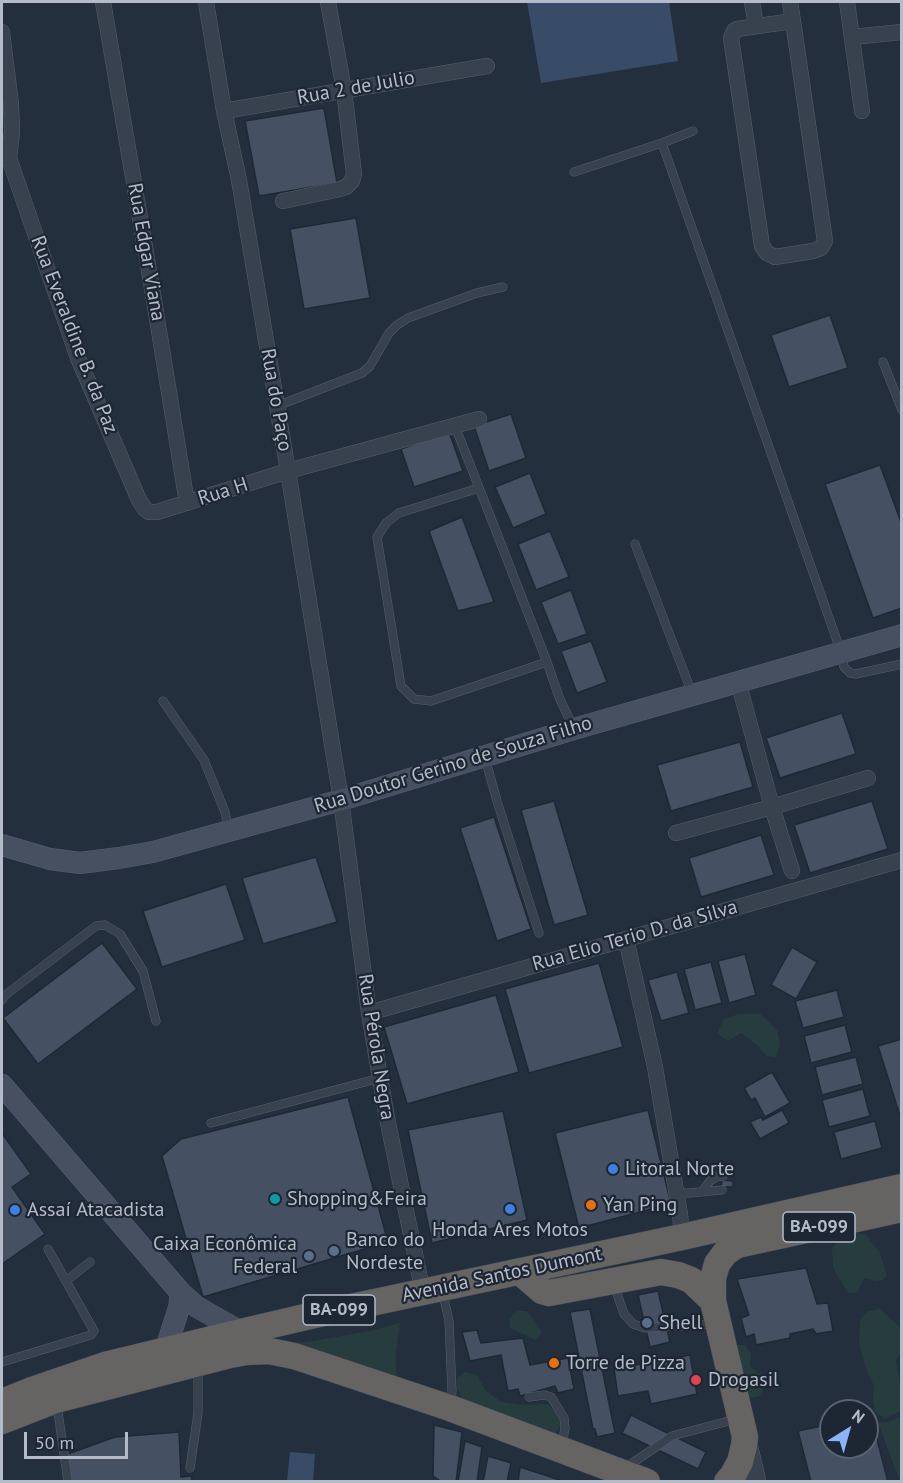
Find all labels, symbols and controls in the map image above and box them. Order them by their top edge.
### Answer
street label: Rua 2 de Julio [295,66,417,110]
street label: Rua Edgar Viana [122,181,170,323]
street label: Rua Everaldine B. da Paz [25,233,123,437]
street label: Rua do Paço [255,347,297,453]
street label: Rua H [195,473,251,511]
street label: Rua Doutor Gerino de Souza Filho [311,711,595,819]
street label: Rua Elio Terio D. da Silva [530,895,740,977]
street label: Rua Pérola Negra [353,972,399,1122]
place label: Litoral Norte [625,1157,734,1181]
marker: Litoral Norte [606,1162,620,1176]
place label: Shopping&Feira [287,1187,427,1211]
marker: Shopping&Feira [268,1192,282,1206]
place label: Yan Ping [603,1193,677,1217]
place label: Assaí Atacadista [27,1198,164,1222]
marker: Yan Ping [584,1198,598,1212]
marker: Honda Ares Motos [503,1202,517,1216]
marker: Assaí Atacadista [8,1203,22,1217]
road number: BA-099 [783,1212,855,1242]
place label: Honda Ares Motos [432,1218,588,1242]
place label: Banco do Nordeste [346,1228,425,1275]
place label: Caixa Econômica Federal [153,1232,297,1279]
street label: Avenida Santos Dumont [400,1242,604,1308]
marker: Banco do Nordeste [327,1244,341,1258]
marker: Caixa Econômica Federal [302,1249,316,1263]
road number: BA-099 [303,1295,375,1325]
place label: Shell [659,1311,702,1335]
marker: Shell [640,1316,654,1330]
place label: Torre de Pizza [566,1351,685,1375]
marker: Torre de Pizza [547,1356,561,1370]
place label: Drogasil [708,1368,779,1392]
marker: Drogasil [689,1373,703,1387]
north arrow [819,1399,879,1459]
text: N [848,1405,869,1427]
scale bar [27,1420,130,1458]
text: 50 m [35,1431,74,1454]

